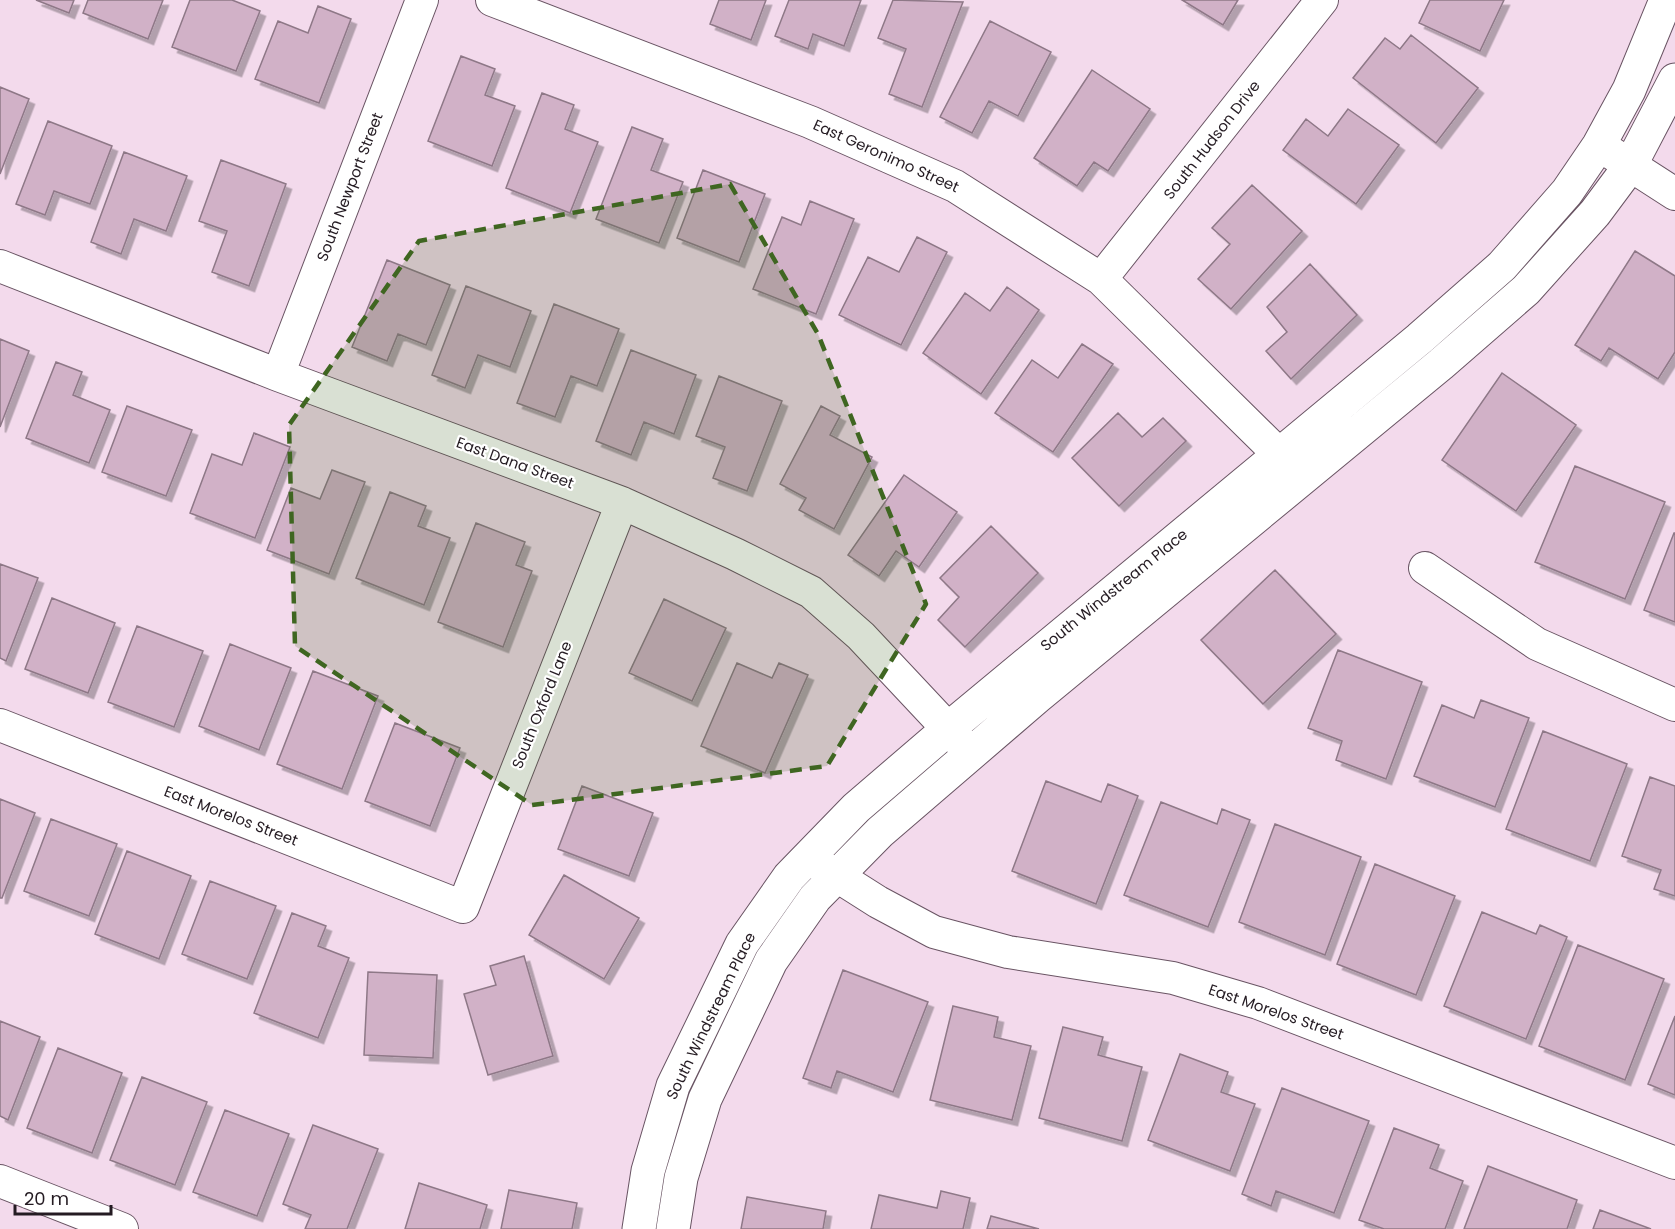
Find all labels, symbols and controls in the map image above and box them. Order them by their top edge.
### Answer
street label: South Hudson Drive [1158,76,1265,204]
street label: South Newport Street [311,109,388,264]
street label: East Geronimo Street [810,114,962,197]
street label: East Dana Street [454,432,577,494]
street label: South Windstream Place [1036,524,1192,656]
street label: South Oxford Lane [506,638,577,772]
street label: East Morelos Street [161,780,301,851]
street label: South Windstream Place [661,929,760,1103]
street label: East Morelos Street [1206,979,1347,1045]
scale bar [15,1178,111,1216]
text: 20 m [24,1186,69,1211]

